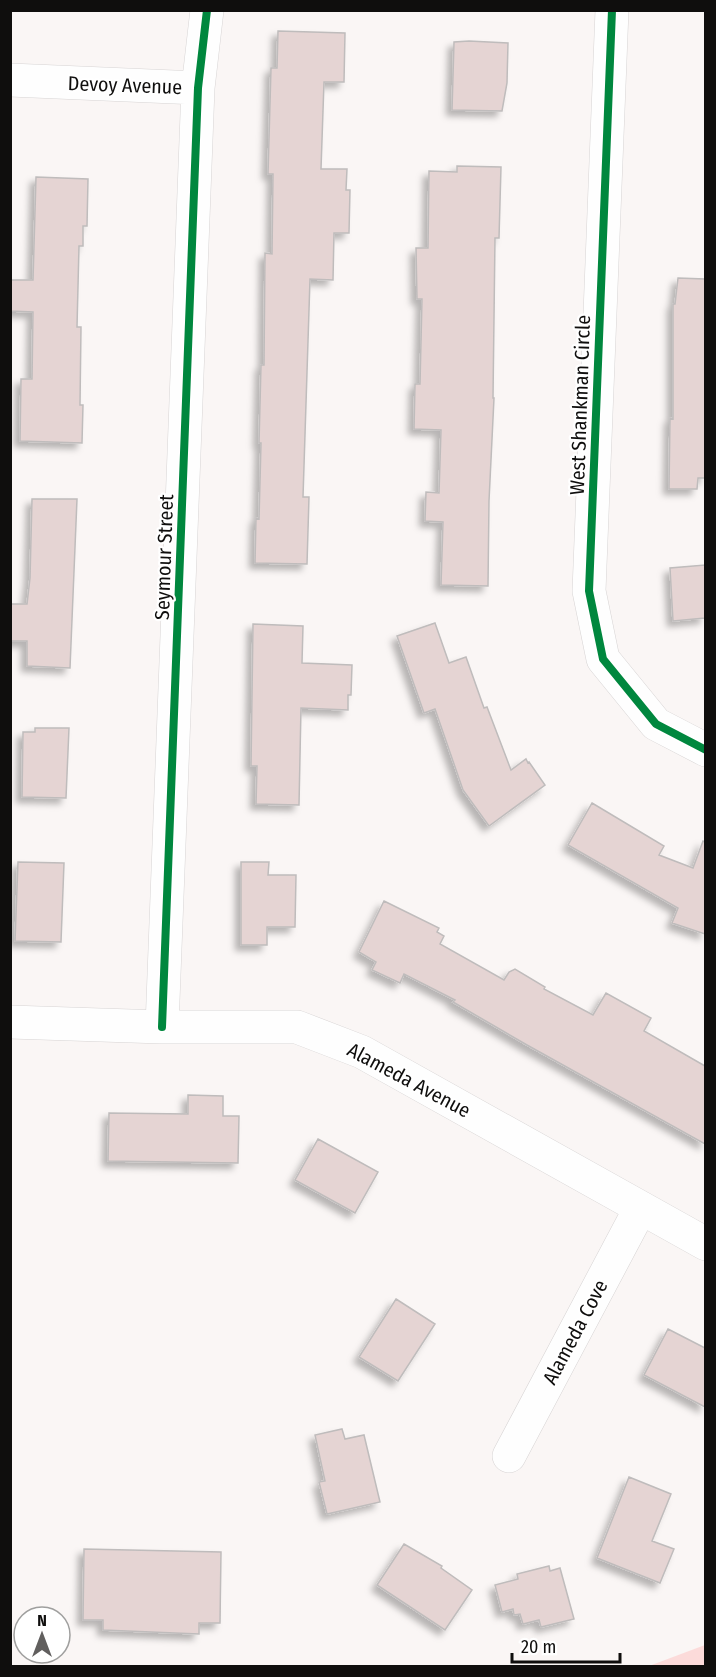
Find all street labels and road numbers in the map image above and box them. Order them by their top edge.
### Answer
street label: Devoy Avenue [67,71,183,99]
street label: West Shankman Circle [565,315,595,495]
street label: Seymour Street [150,493,178,620]
street label: Alameda Avenue [343,1037,475,1123]
street label: Alameda Cove [537,1276,613,1388]

